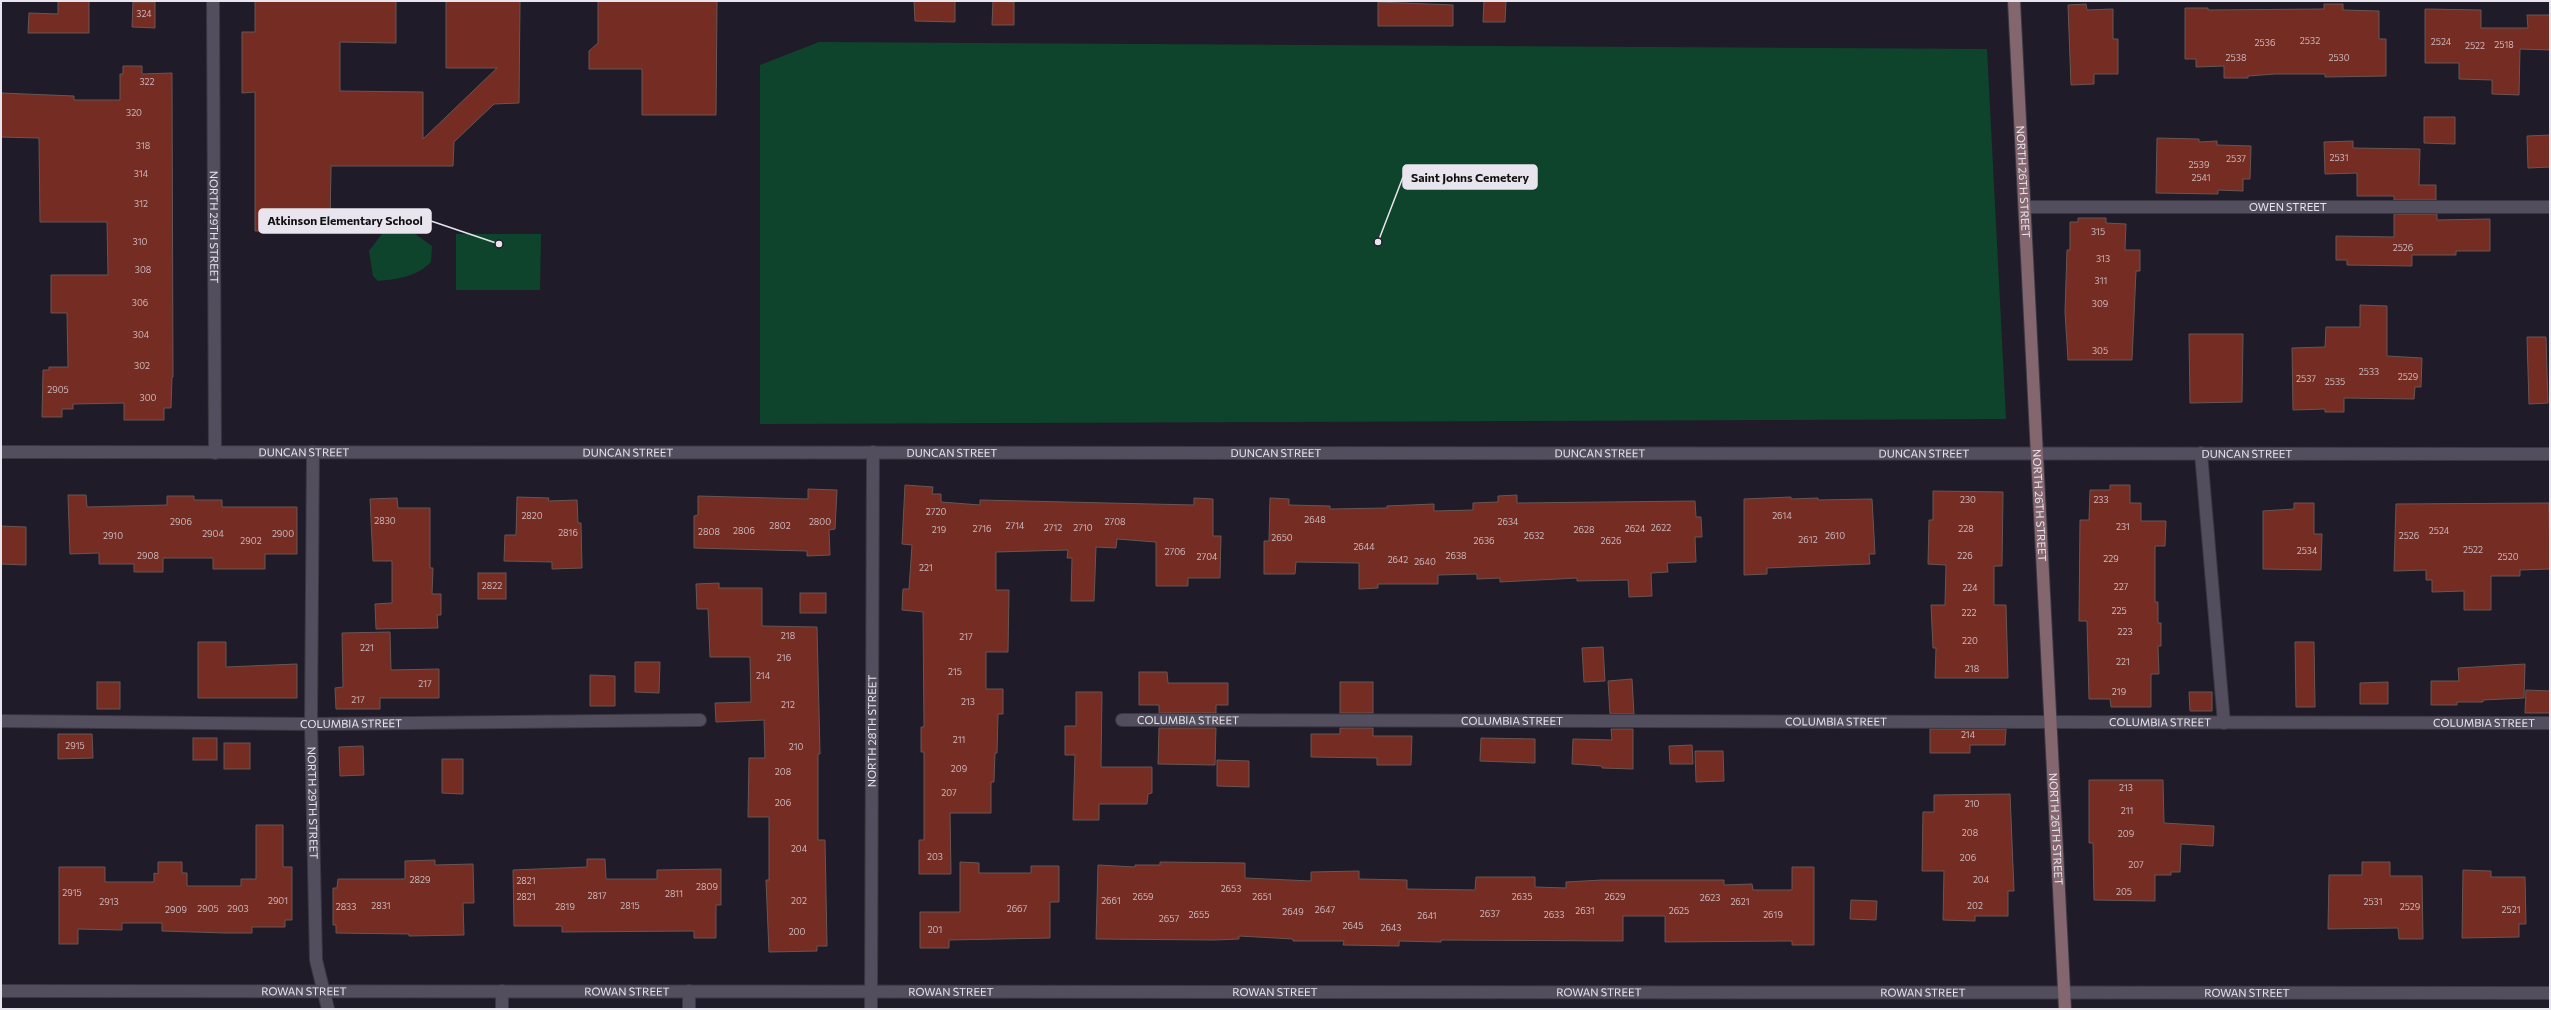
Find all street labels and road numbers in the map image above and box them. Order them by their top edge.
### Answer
street label: NORTH 26TH STREET [2014,125,2033,238]
street label: NORTH 29TH STREET [208,171,221,283]
street label: OWEN STREET [2249,200,2327,213]
street label: DUNCAN STREET [259,445,349,458]
street label: DUNCAN STREET [583,445,673,459]
street label: DUNCAN STREET [907,446,997,459]
street label: DUNCAN STREET [1231,446,1321,459]
street label: DUNCAN STREET [1555,446,1645,459]
street label: DUNCAN STREET [1879,446,1969,460]
street label: DUNCAN STREET [2202,447,2292,460]
street label: NORTH 26TH STREET [2031,449,2049,562]
street label: NORTH 28TH STREET [865,675,878,787]
street label: COLUMBIA STREET [1137,713,1239,726]
street label: COLUMBIA STREET [1461,714,1563,727]
street label: COLUMBIA STREET [1785,714,1887,728]
street label: COLUMBIA STREET [2109,715,2211,728]
street label: COLUMBIA STREET [300,716,402,730]
street label: COLUMBIA STREET [2433,716,2535,729]
street label: NORTH 29TH STREET [305,747,321,859]
street label: NORTH 26TH STREET [2047,772,2066,885]
street label: ROWAN STREET [261,984,347,997]
street label: ROWAN STREET [584,984,670,998]
street label: ROWAN STREET [908,985,994,998]
street label: ROWAN STREET [1232,985,1318,998]
street label: ROWAN STREET [1556,985,1642,998]
street label: ROWAN STREET [1880,985,1966,999]
street label: ROWAN STREET [2204,986,2290,999]

